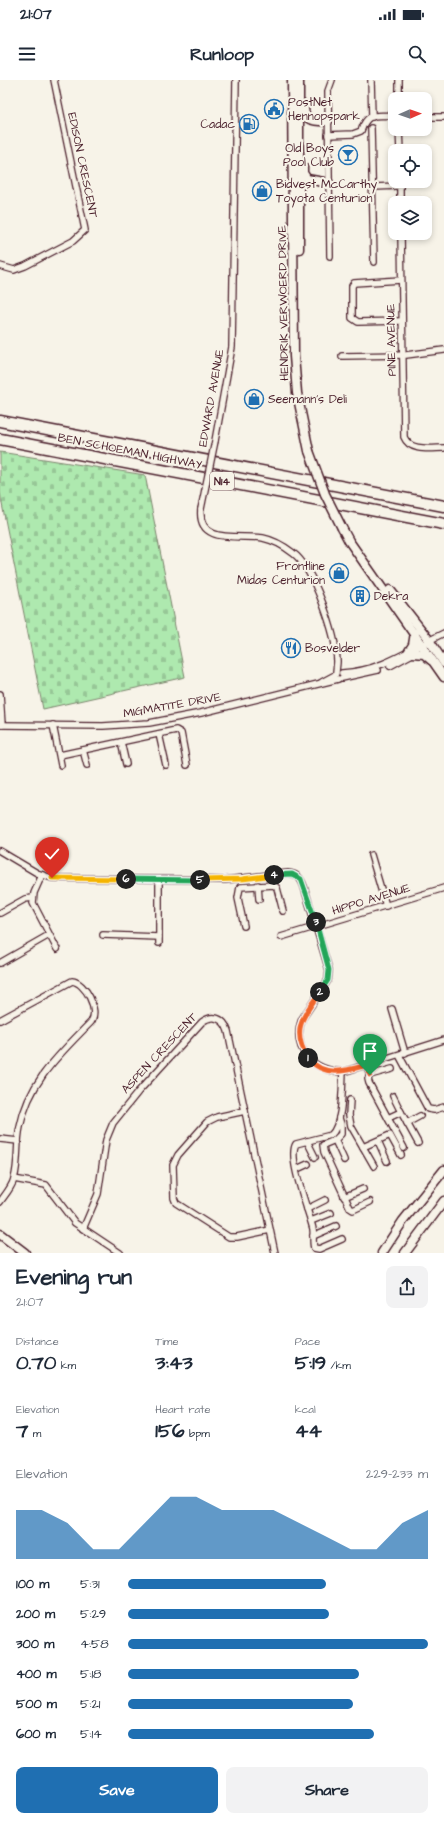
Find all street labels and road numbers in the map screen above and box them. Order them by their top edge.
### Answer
street label: EDISON CRESCENT [63,111,102,220]
street label: HENDRIK VERWOERD DRIVE [274,225,293,381]
street label: PINE AVENUE [382,304,401,376]
street label: EDWARD AVENUE [195,348,228,448]
street label: BEN SCHOEMAN HIGHWAY [56,429,204,474]
road number: N14 [210,472,234,490]
street label: MIGMATITE DRIVE [122,689,222,722]
street label: HIPPO AVENUE [330,880,412,919]
street label: ASPEN CRESCENT [117,1009,202,1098]

